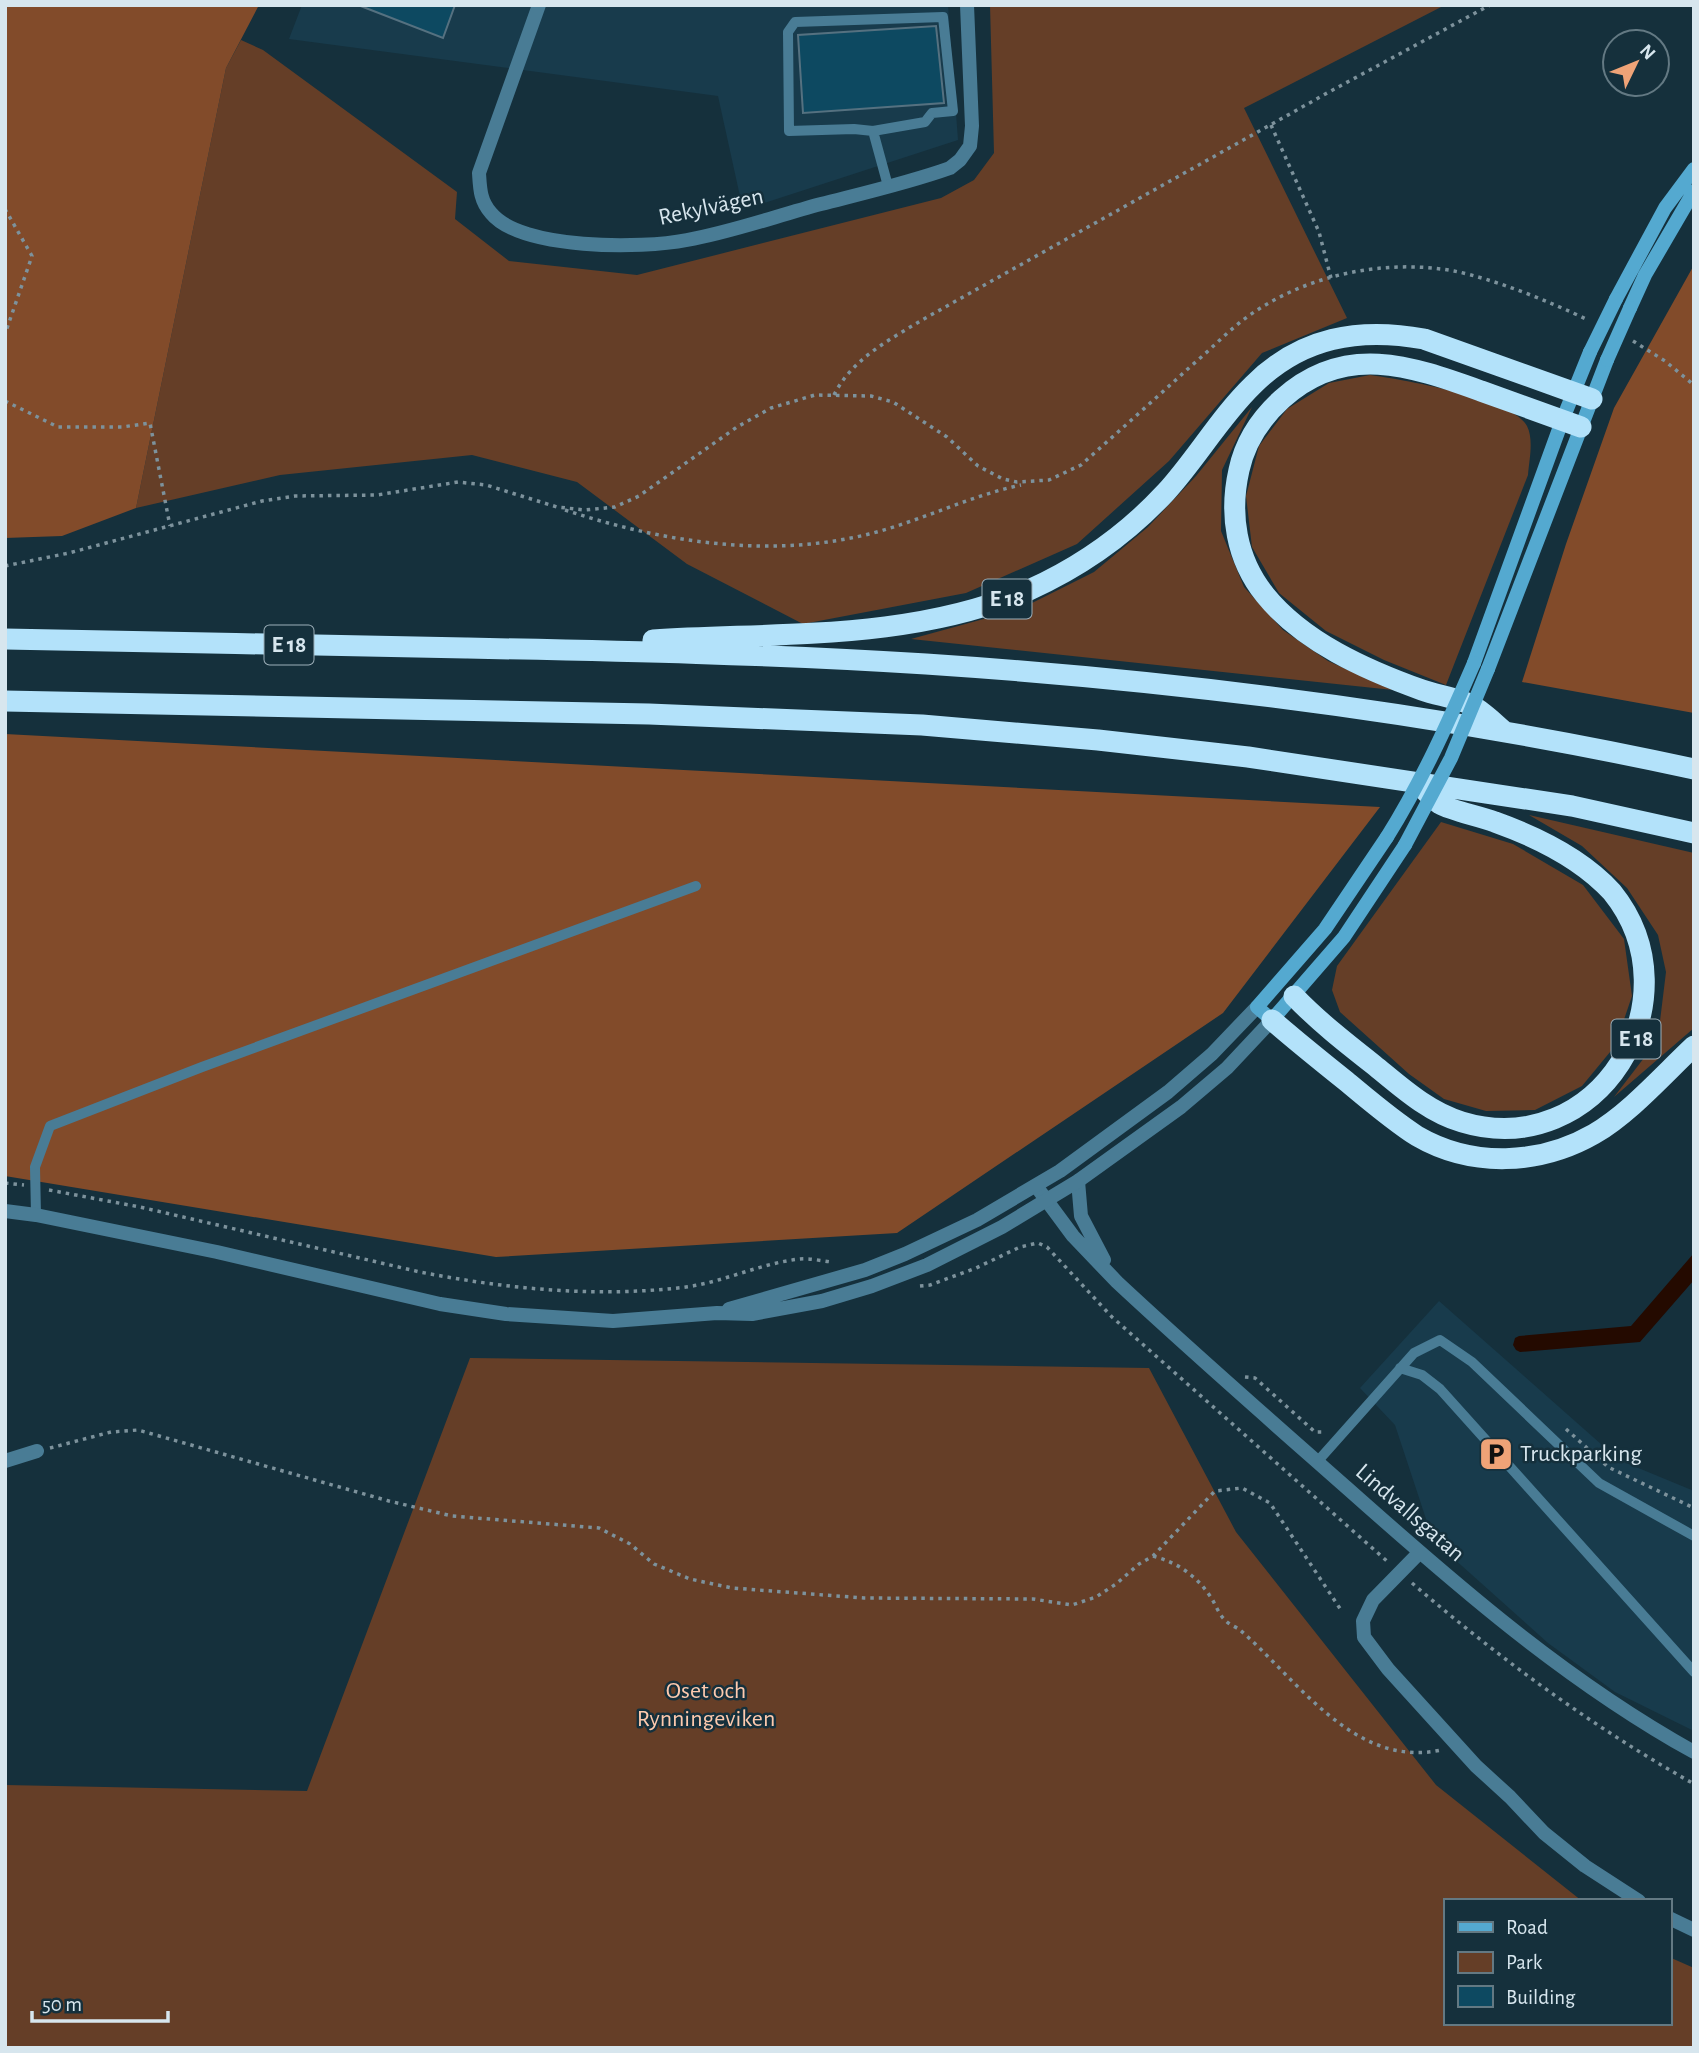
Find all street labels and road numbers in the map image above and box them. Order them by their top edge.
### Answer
street label: Rekylvägen [656,184,766,230]
road number: E 18 [982,580,1032,618]
road number: E 18 [264,625,314,664]
road number: E 18 [1612,1020,1660,1058]
street label: Lindvallsgatan [1351,1459,1469,1567]

